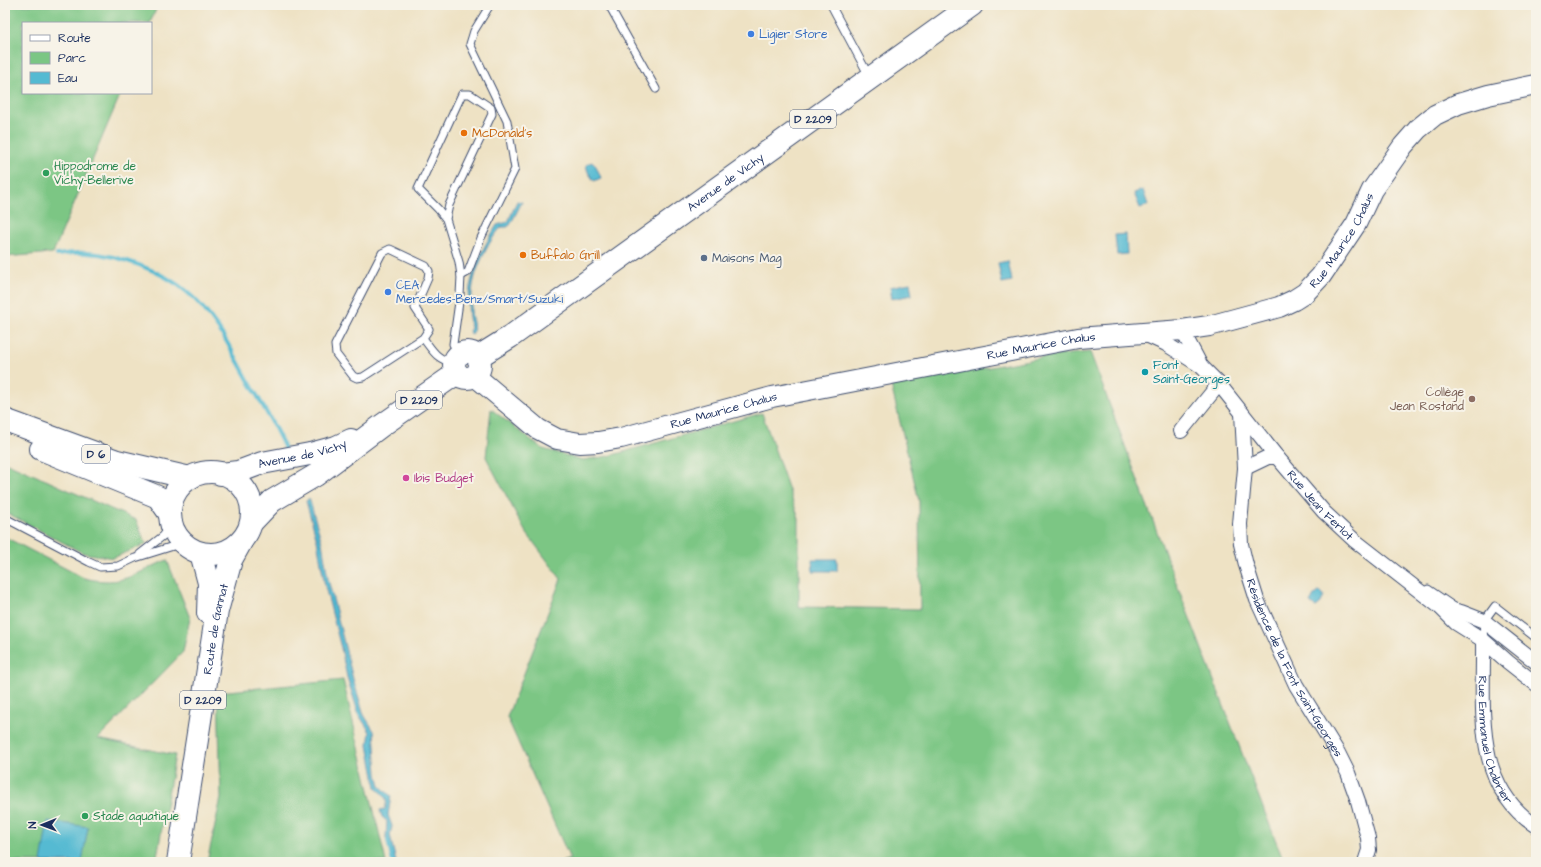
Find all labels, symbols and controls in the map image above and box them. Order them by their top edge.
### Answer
legend [22,22,152,94]
place label: Ligier Store [759,26,828,44]
marker: Ligier Store [746,29,756,39]
text: Route [58,30,91,47]
text: Parc [58,50,86,67]
text: Eau [58,70,77,87]
road number: D 2209 [790,110,836,128]
place label: McDonald's [472,125,532,142]
marker: McDonald's [459,128,469,138]
street label: Avenue de Vichy [684,149,768,216]
place label: Hippodrome de Vichy-Bellerive [54,158,137,190]
marker: Hippodrome de Vichy-Bellerive [41,168,51,178]
street label: Rue Maurice Chalus [1305,190,1378,292]
place label: Buffalo Grill [531,247,600,264]
marker: Buffalo Grill [518,250,528,260]
place label: Maisons Mag [712,250,782,268]
marker: Maisons Mag [699,253,709,263]
place label: CEA Mercedes-Benz/Smart/Suzuki [396,277,563,308]
marker: CEA Mercedes-Benz/Smart/Suzuki [383,287,393,297]
street label: Rue Maurice Chalus [985,328,1096,364]
place label: Font Saint-Georges [1153,357,1230,389]
marker: Font Saint-Georges [1140,367,1150,377]
place label: Collège Jean Rostand [1390,384,1464,415]
street label: Rue Maurice Chalus [668,388,779,433]
road number: D 2209 [396,391,442,409]
marker: Collège Jean Rostand [1467,394,1477,404]
street label: Avenue de Vichy [255,435,350,472]
road number: D 6 [82,445,110,463]
street label: Rue Jean Ferlot [1283,466,1358,544]
place label: Ibis Budget [414,470,474,488]
marker: Ibis Budget [401,473,411,483]
street label: Résidence de la Font Saint-Georges [1242,577,1347,760]
street label: Route de Gannat [199,581,233,676]
street label: Rue Emmanuel Chabrier [1474,676,1517,808]
road number: D 2209 [180,691,226,709]
north arrow [22,805,62,845]
place label: Stade aquatique [93,808,180,825]
marker: Stade aquatique [80,811,90,821]
text: N [25,821,40,829]

